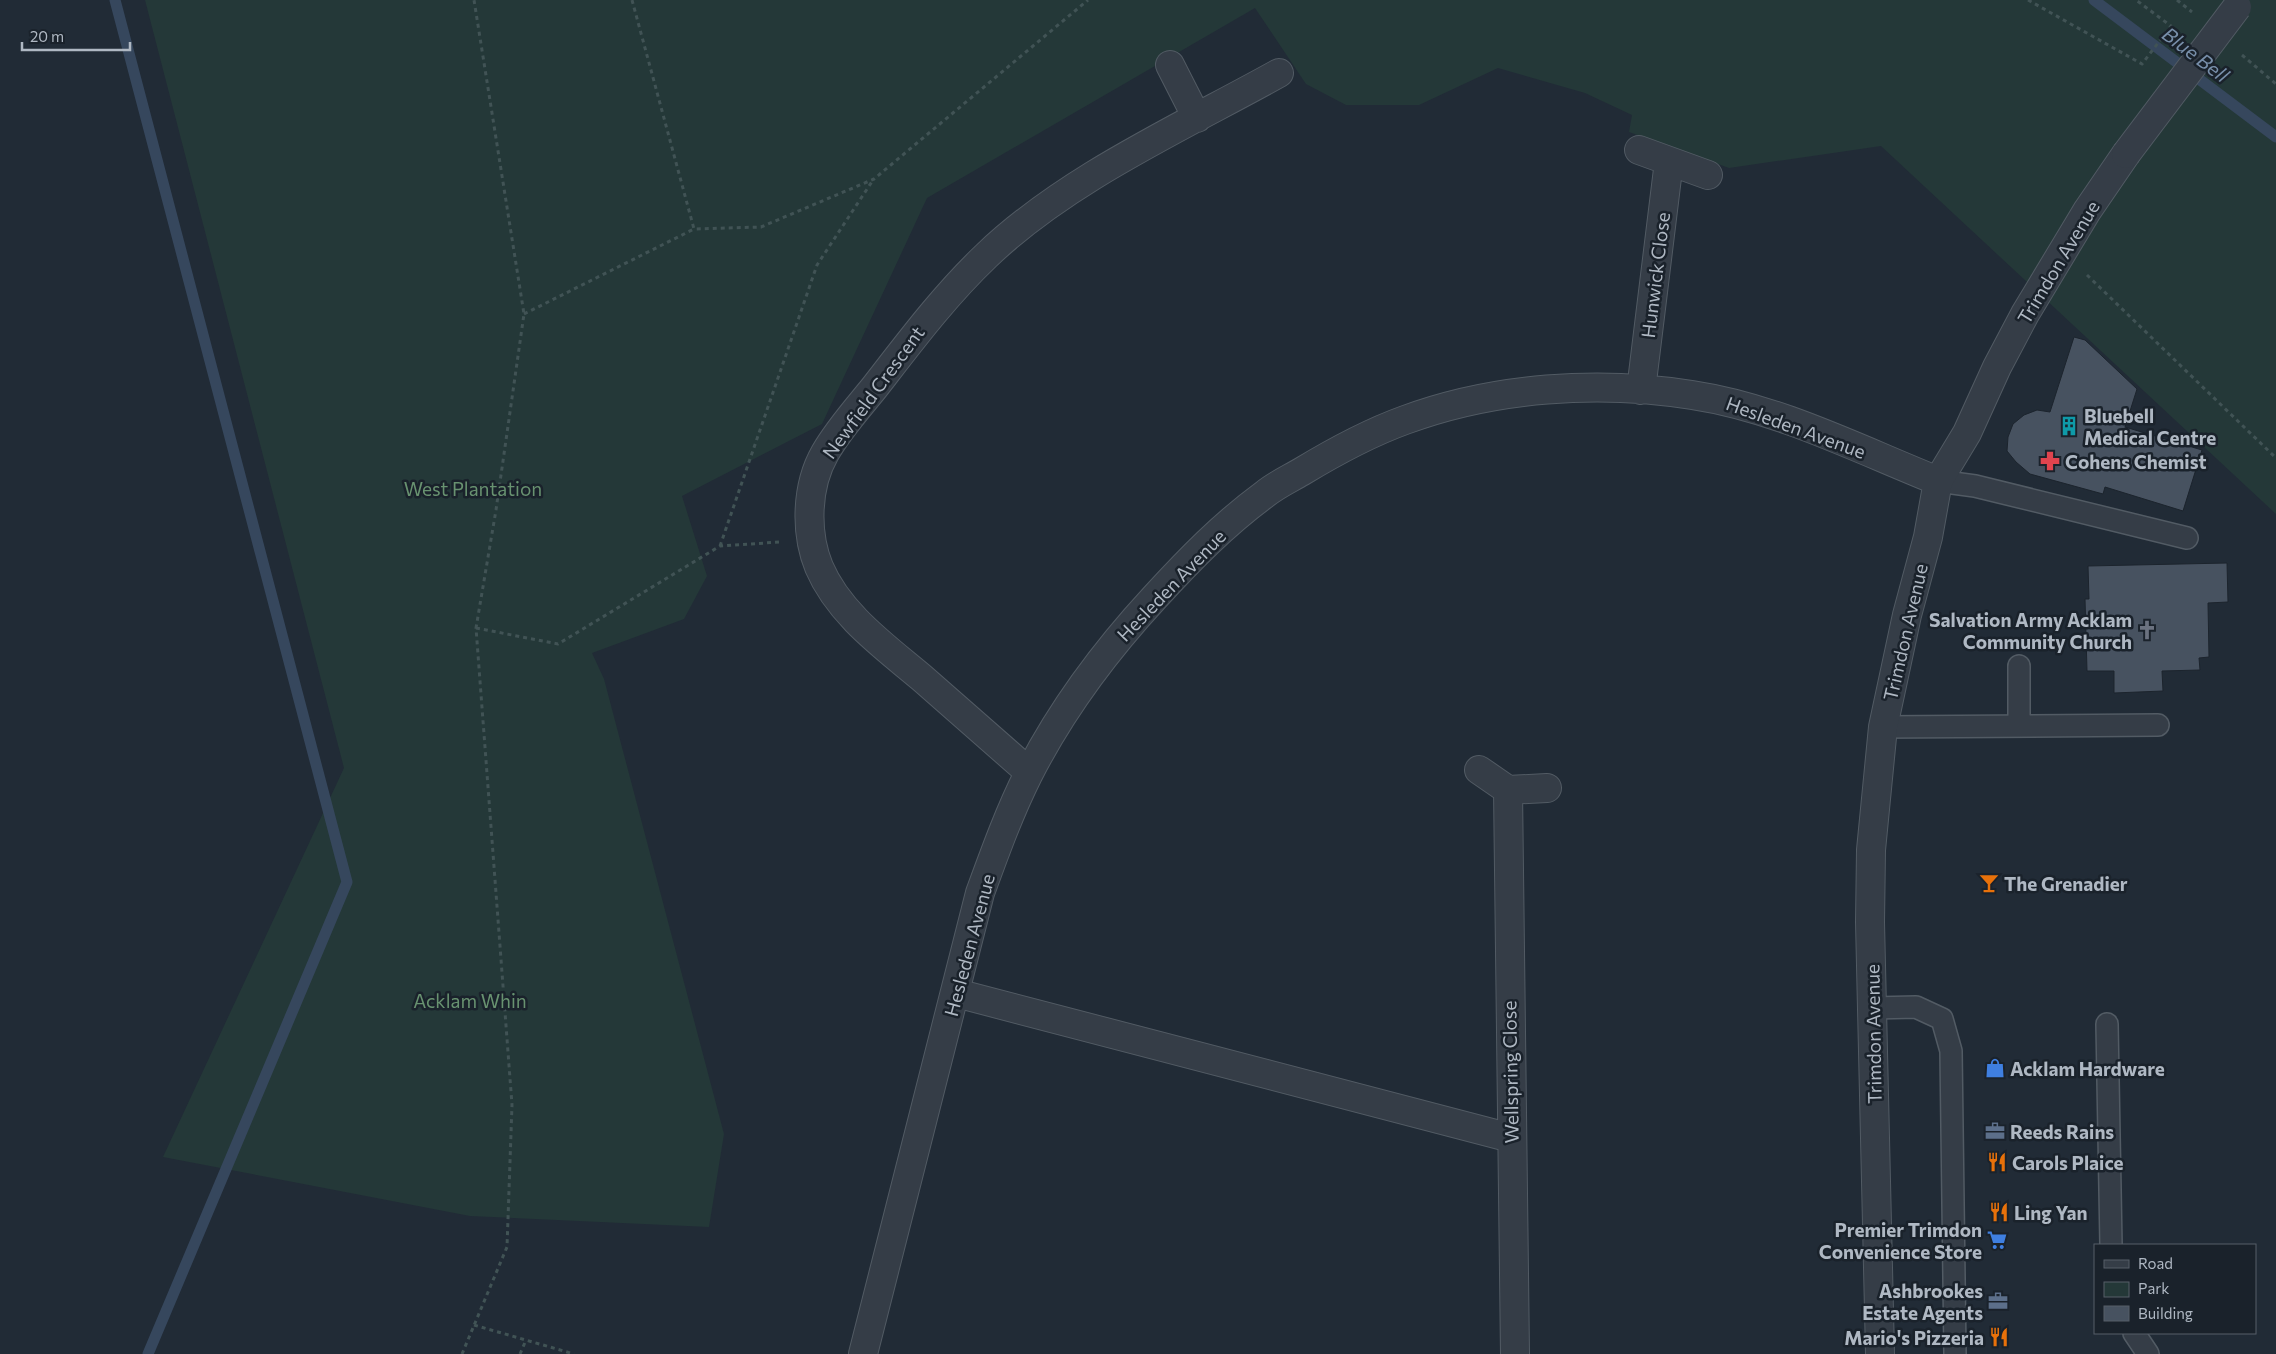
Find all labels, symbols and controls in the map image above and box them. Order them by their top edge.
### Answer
scale bar [22,20,130,52]
water label: Blue Bell [2158,21,2235,87]
text: 20 m [30,27,64,45]
street label: Trimdon Avenue [2012,196,2104,328]
street label: Hunwick Close [1636,211,1674,339]
street label: Newfield Crescent [817,321,929,463]
street label: Hesleden Avenue [1723,391,1869,463]
place label: Bluebell Medical Centre [2084,404,2216,449]
building icon: Bluebell Medical Centre [2058,415,2080,437]
pharmacy icon: Cohens Chemist [2039,450,2061,472]
place label: Cohens Chemist [2065,450,2206,473]
park label: West Plantation [404,477,542,500]
street label: Hesleden Avenue [1112,524,1230,646]
street label: Trimdon Avenue [1878,561,1932,703]
place label: Salvation Army Acklam Community Church [1929,608,2132,653]
church icon: Salvation Army Acklam Community Church [2136,619,2158,641]
street label: Hesleden Avenue [939,871,999,1019]
bar icon: The Grenadier [1978,872,2000,894]
place label: The Grenadier [2004,872,2128,895]
street label: Trimdon Avenue [1860,964,1886,1104]
park label: Acklam Whin [413,989,527,1012]
street label: Wellspring Close [1497,1001,1523,1143]
shop icon: Acklam Hardware [1984,1057,2006,1079]
place label: Acklam Hardware [2010,1057,2165,1080]
office icon: Reeds Rains [1984,1120,2006,1142]
place label: Reeds Rains [2010,1120,2114,1143]
restaurant icon: Carols Plaice [1986,1151,2008,1173]
place label: Carols Plaice [2012,1151,2124,1174]
restaurant icon: Ling Yan [1988,1201,2010,1223]
place label: Ling Yan [2014,1201,2087,1224]
place label: Premier Trimdon Convenience Store [1819,1218,1982,1263]
supermarket icon: Premier Trimdon Convenience Store [1986,1229,2008,1251]
legend [2094,1244,2256,1334]
text: Road [2138,1254,2173,1272]
place label: Ashbrookes Estate Agents [1862,1279,1983,1324]
text: Park [2138,1279,2169,1297]
office icon: Ashbrookes Estate Agents [1987,1290,2009,1312]
text: Building [2138,1304,2193,1322]
place label: Mario's Pizzeria [1844,1326,1984,1349]
restaurant icon: Mario's Pizzeria [1988,1326,2010,1348]

